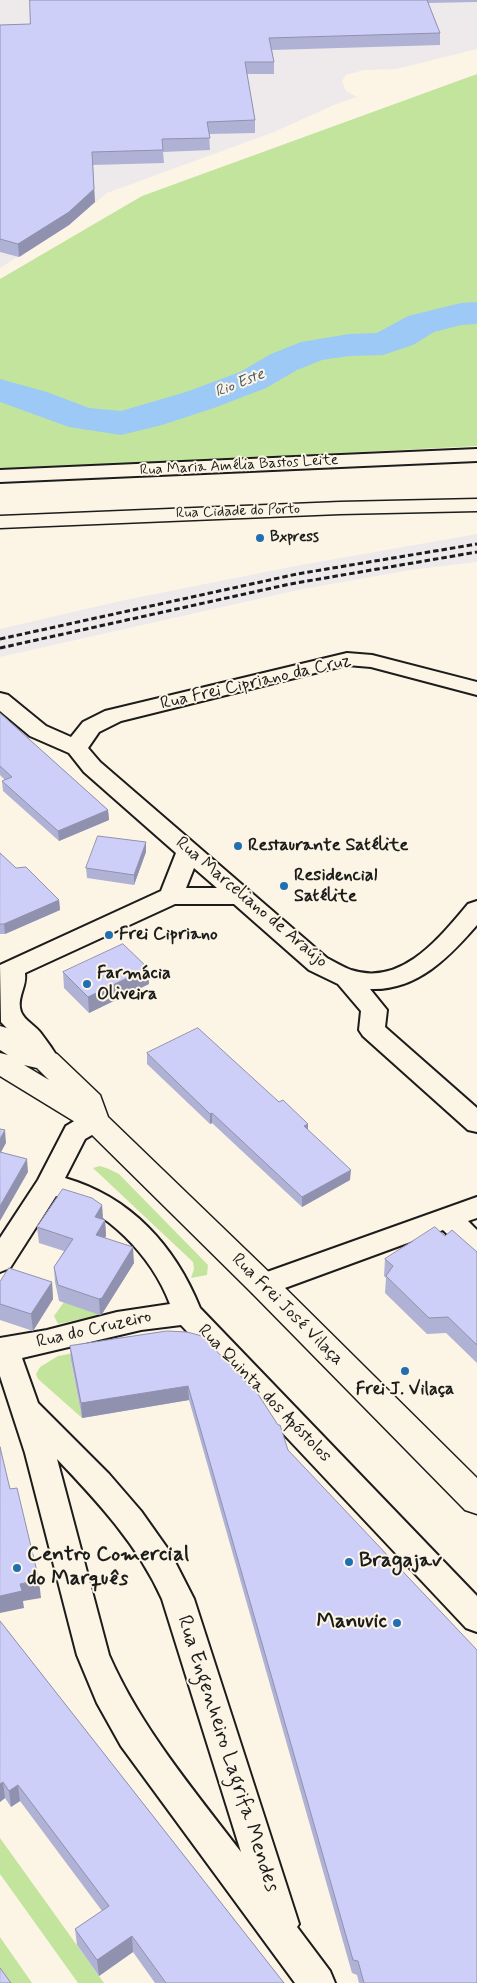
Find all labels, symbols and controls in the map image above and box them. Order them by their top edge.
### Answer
water label: Rio Este [212,365,268,403]
street label: Rua Maria Amélia Bastos Leite [139,452,339,480]
street label: Rua Cidade do Porto [176,501,300,523]
place label: Bxpress [270,529,319,547]
marker: Bxpress [254,532,266,544]
street label: Rua Frei Cipriano da Cruz [158,651,354,715]
street label: Rua Marceliano de Araújo [170,833,332,973]
place label: Restaurante Satélite [248,835,408,857]
marker: Restaurante Satélite [232,840,244,852]
place label: Residencial Satélite [294,865,377,908]
marker: Residencial Satélite [278,880,290,892]
place label: Frei Cipriano [119,924,218,946]
marker: Frei Cipriano [103,929,115,941]
place label: Farmácia Oliveira [97,963,171,1006]
marker: Farmácia Oliveira [81,978,93,990]
street label: Rua Frei José Vilaça [226,1249,348,1371]
street label: Rua do Cruzeiro [34,1306,154,1354]
street label: Rua Quinta dos Apóstolos [193,1321,335,1467]
marker: Frei J. Vilaça [399,1365,411,1377]
place label: Frei J. Vilaça [356,1379,454,1401]
place label: Centro Comercial do Marquês [27,1543,189,1593]
place label: Bragajav [359,1549,442,1575]
marker: Bragajav [343,1556,355,1568]
marker: Centro Comercial do Marquês [11,1562,23,1574]
place label: Manuvic [316,1610,387,1636]
street label: Rua Engenheiro Lagrifa Mendes [170,1612,284,1896]
marker: Manuvic [391,1617,403,1629]

